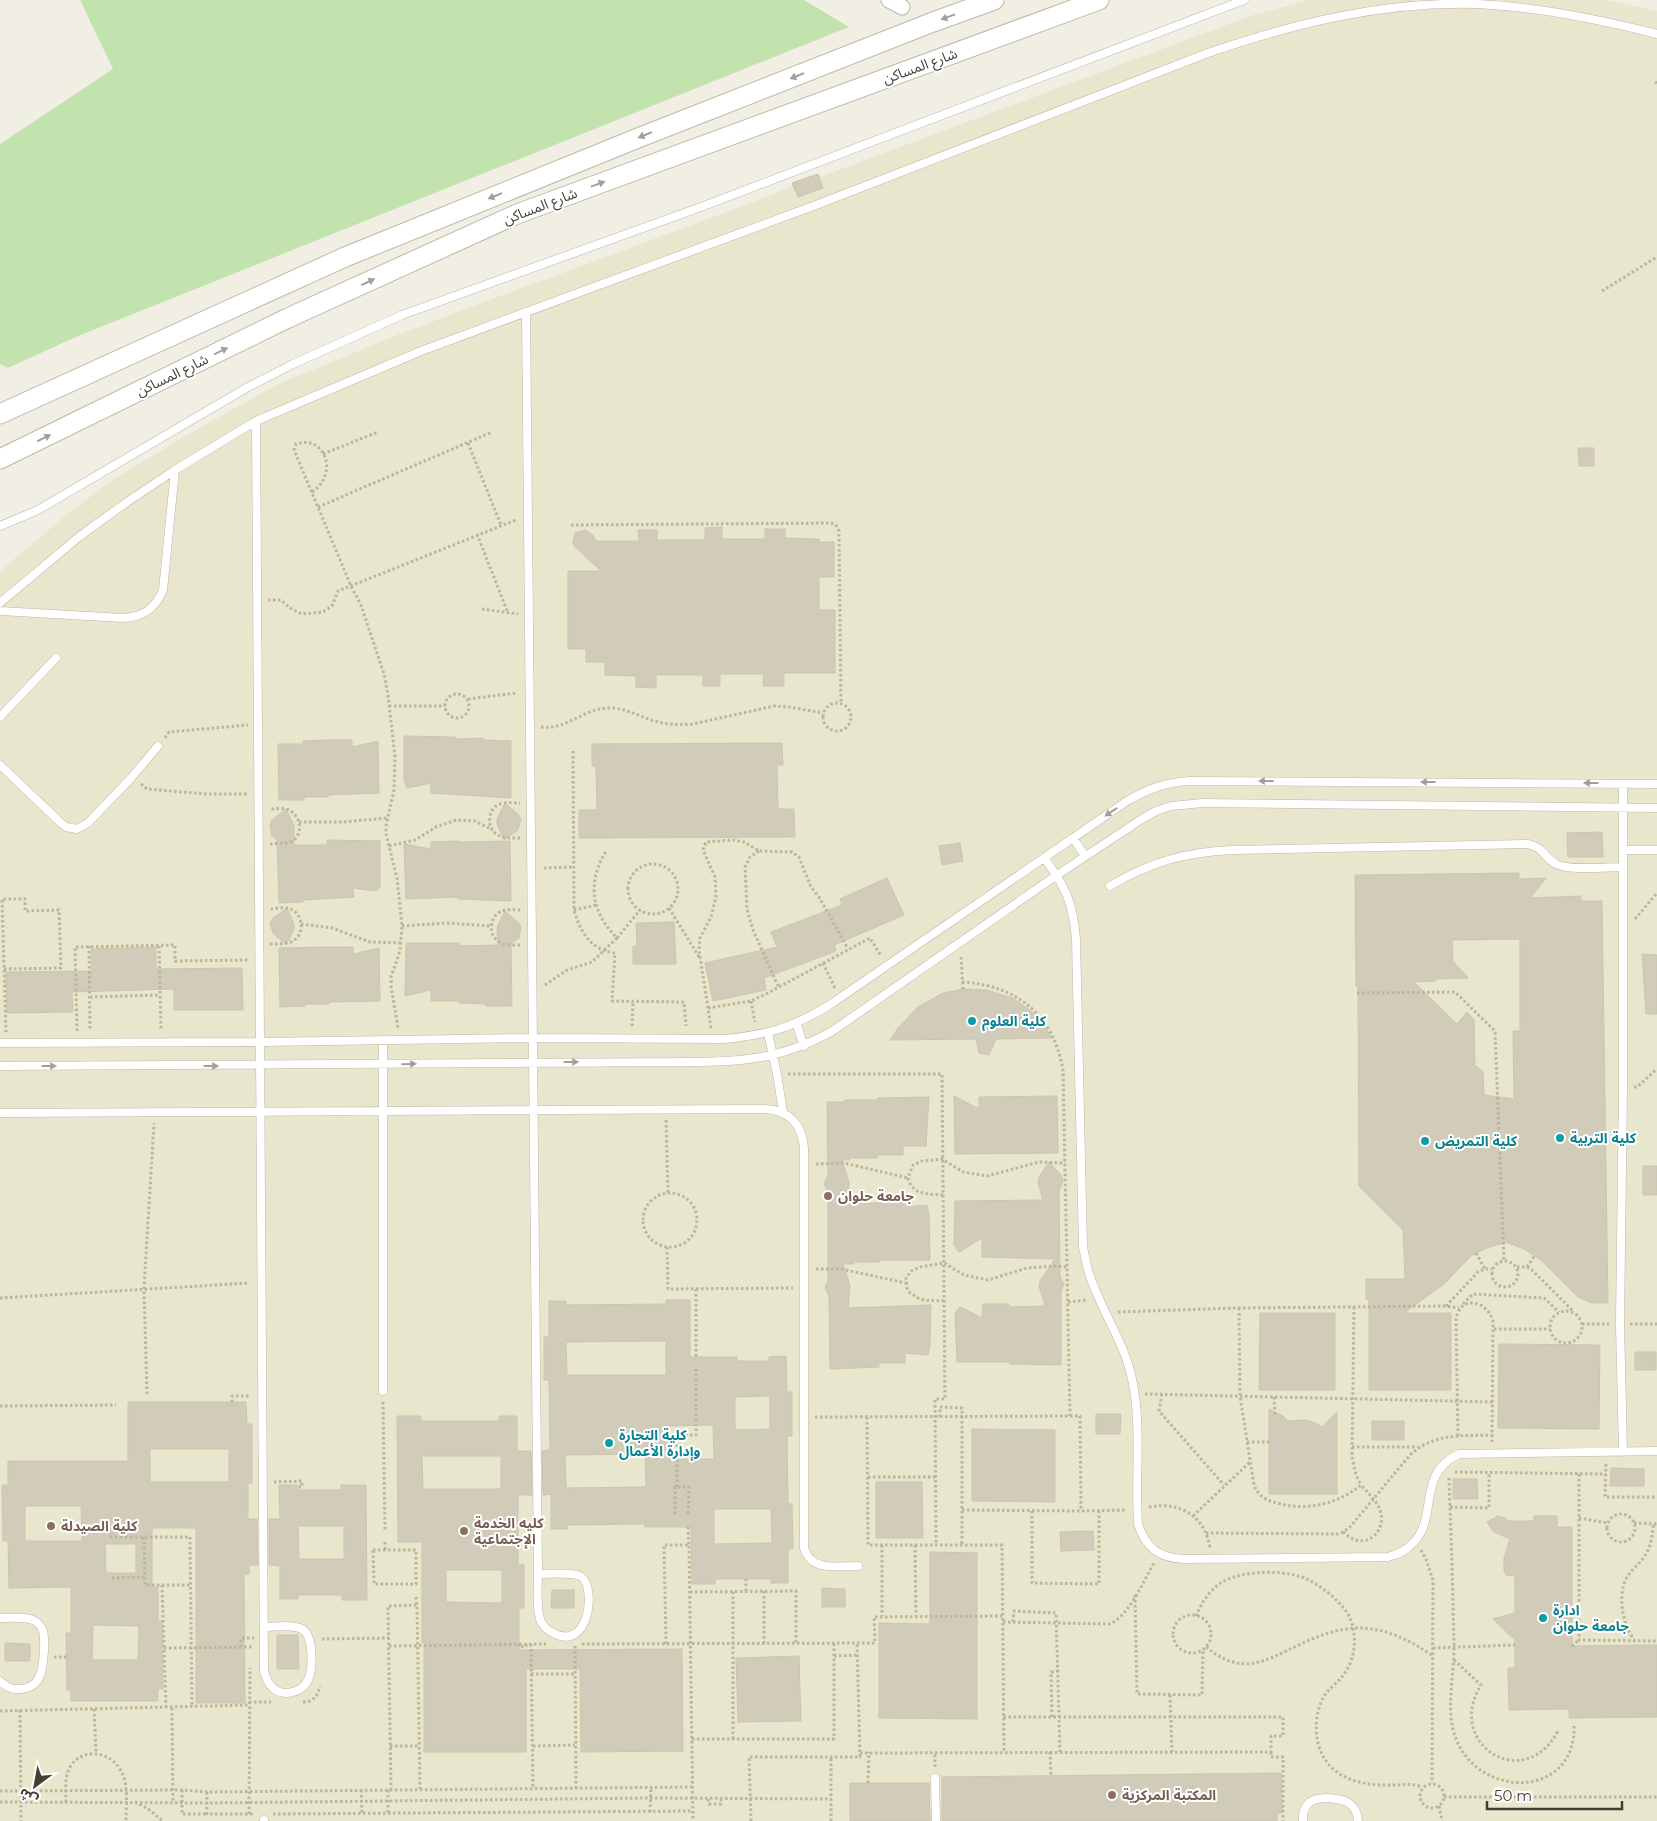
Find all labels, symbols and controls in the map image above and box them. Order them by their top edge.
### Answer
one-way arrow [940,13,955,21]
street label: شارع المساكن [880,44,960,90]
one-way arrow [789,73,804,80]
one-way arrow [638,132,652,140]
one-way arrow [591,180,606,188]
street label: شارع المساكن [500,184,580,230]
one-way arrow [488,193,502,201]
one-way arrow [361,277,375,285]
one-way arrow [214,347,228,355]
street label: شارع المساكن [133,350,212,402]
one-way arrow [37,434,51,442]
one-way arrow [1258,777,1274,785]
one-way arrow [1420,778,1436,786]
one-way arrow [1583,779,1599,787]
one-way arrow [1104,807,1118,817]
place label: كلية العلوم [982,1012,1047,1032]
marker: كلية العلوم [966,1015,978,1027]
one-way arrow [563,1058,579,1066]
one-way arrow [401,1060,417,1068]
one-way arrow [41,1062,57,1070]
one-way arrow [203,1062,219,1070]
place label: كلية التربية [1570,1129,1637,1147]
place label: كلية التمريض [1435,1132,1518,1150]
marker: كلية التربية [1554,1132,1566,1144]
marker: كلية التمريض [1419,1135,1431,1147]
place label: جامعة حلوان [838,1187,914,1205]
marker: جامعة حلوان [822,1190,834,1202]
place label: كلية التجارة وإدارة الأعمال [619,1426,701,1461]
marker: كلية التجارة وإدارة الأعمال [603,1437,615,1449]
place label: كليه الخدمة الإجتماعية [474,1514,544,1549]
place label: كلية الصيدلة [61,1517,138,1535]
marker: كلية الصيدلة [45,1520,57,1532]
marker: كليه الخدمة الإجتماعية [458,1525,470,1537]
place label: ادارة جامعة حلوان [1553,1601,1629,1635]
marker: ادارة جامعة حلوان [1537,1612,1549,1624]
north arrow [10,1761,60,1811]
scale bar [1487,1778,1622,1810]
text: ش [15,1784,41,1810]
place label: المكتبة المركزية [1122,1786,1216,1804]
text: 50 m [1494,1786,1532,1805]
marker: المكتبة المركزية [1106,1789,1118,1801]

